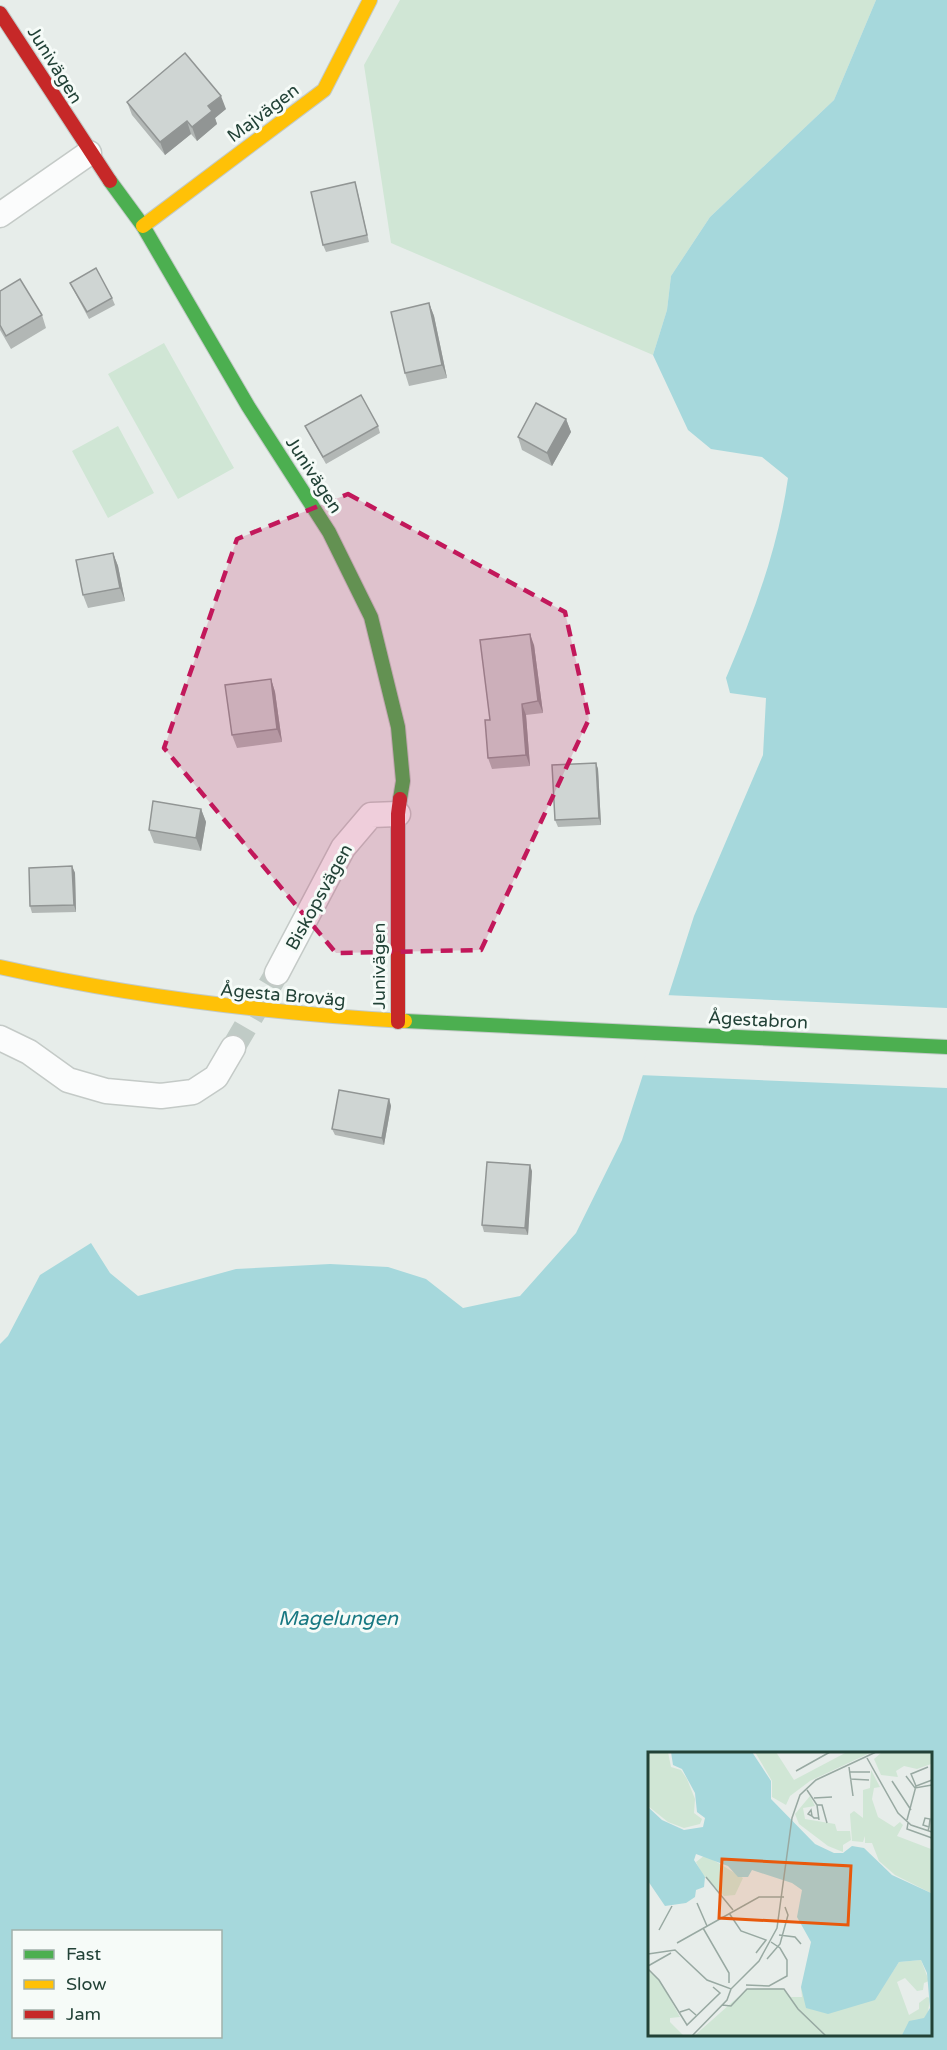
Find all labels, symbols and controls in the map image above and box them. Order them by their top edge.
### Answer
street label: Junivägen [23,22,87,108]
street label: Majvägen [223,79,303,147]
street label: Junivägen [281,433,347,517]
street label: Biskopsvägen [281,840,357,954]
street label: Junivägen [368,923,390,1009]
street label: Ågesta Broväg [219,979,347,1011]
street label: Ågestabron [707,1006,809,1034]
water label: Magelungen [278,1607,399,1631]
inset map [648,1752,932,2035]
legend [12,1930,222,2038]
text: Fast [66,1943,101,1965]
text: Slow [66,1973,107,1995]
text: Jam [66,2003,101,2025]

